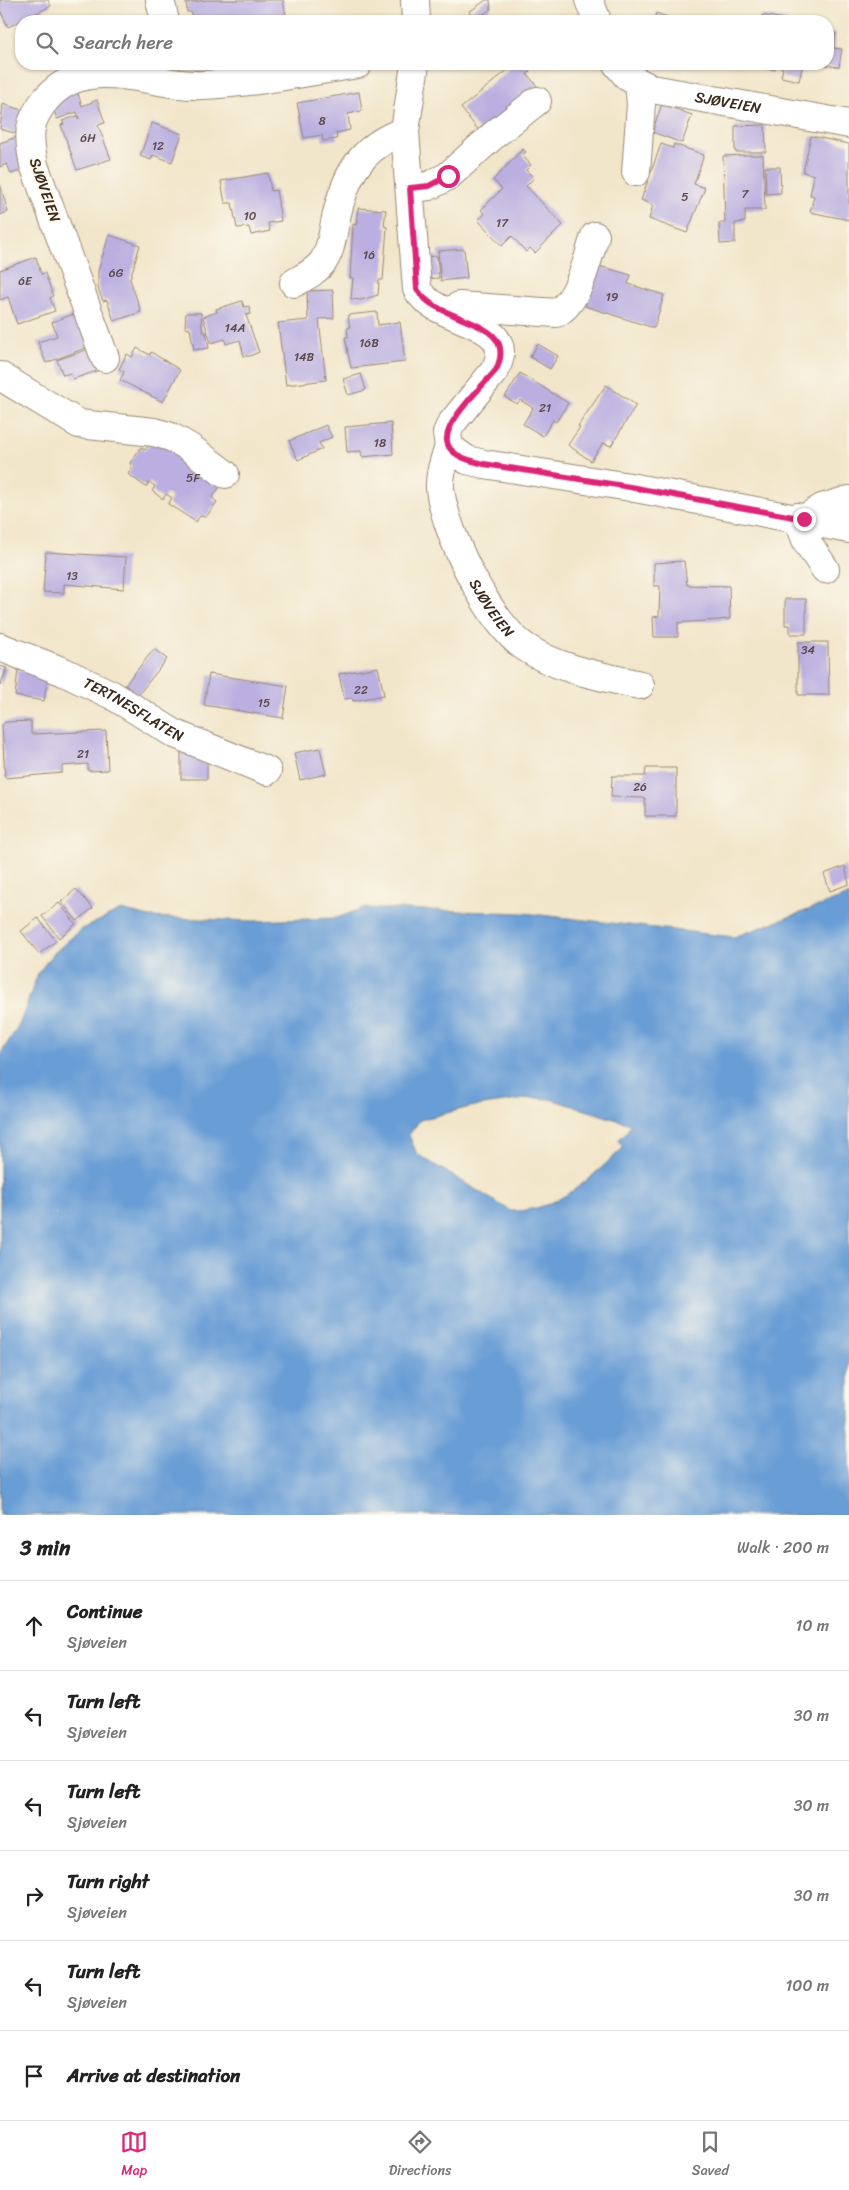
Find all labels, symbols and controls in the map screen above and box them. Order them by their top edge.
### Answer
search box [15,15,834,70]
text: Search here [73,26,173,59]
icon: search [33,29,61,57]
street label: SJØVEIEN [693,84,764,121]
house number: 8 [318,110,326,132]
house number: 6H [80,127,96,149]
house number: 12 [152,135,164,157]
street label: SJØVEIEN [22,154,68,226]
route start [437,165,460,188]
house number: 7 [742,183,750,205]
house number: 5 [681,186,689,208]
house number: 10 [244,205,257,227]
house number: 17 [496,212,509,234]
house number: 16 [363,244,375,266]
house number: 6G [109,262,124,284]
house number: 6E [18,270,33,292]
house number: 19 [606,286,618,308]
house number: 14A [225,317,245,339]
house number: 16B [359,332,379,354]
house number: 14B [294,346,315,368]
house number: 21 [539,397,551,419]
house number: 18 [374,432,386,454]
house number: 5F [186,467,200,489]
route end [793,508,816,531]
house number: 13 [66,565,78,587]
street label: SJØVEIEN [462,574,521,644]
house number: 34 [801,639,816,661]
street label: TERTNESFLATEN [79,670,188,749]
house number: 22 [354,679,368,701]
house number: 15 [258,692,270,714]
house number: 21 [77,743,89,765]
house number: 26 [633,776,647,798]
text: 3 min [20,1529,70,1567]
text: Walk · 200 m [737,1533,829,1562]
text: Continue [67,1595,143,1628]
text: 10 m [796,1611,829,1640]
icon: ahead [20,1612,48,1640]
text: Sjøveien [67,1628,127,1657]
text: Turn left [67,1685,140,1718]
text: 30 m [794,1701,829,1730]
icon: left [20,1702,48,1730]
text: Sjøveien [67,1718,127,1747]
text: Turn left [67,1775,140,1808]
text: 30 m [794,1791,829,1820]
icon: left [20,1792,48,1820]
text: Sjøveien [67,1808,127,1837]
text: Turn right [67,1865,149,1898]
text: 30 m [794,1881,829,1910]
icon: right [20,1882,48,1910]
text: Sjøveien [67,1898,127,1927]
text: Turn left [67,1955,140,1988]
text: 100 m [785,1971,829,2000]
icon: left [20,1972,48,2000]
text: Sjøveien [67,1988,127,2017]
text: Arrive at destination [67,2059,240,2092]
icon: arrive [20,2062,48,2090]
tab: Map [120,2128,148,2183]
tab: Directions [389,2128,451,2183]
tab: Saved [692,2128,729,2183]

